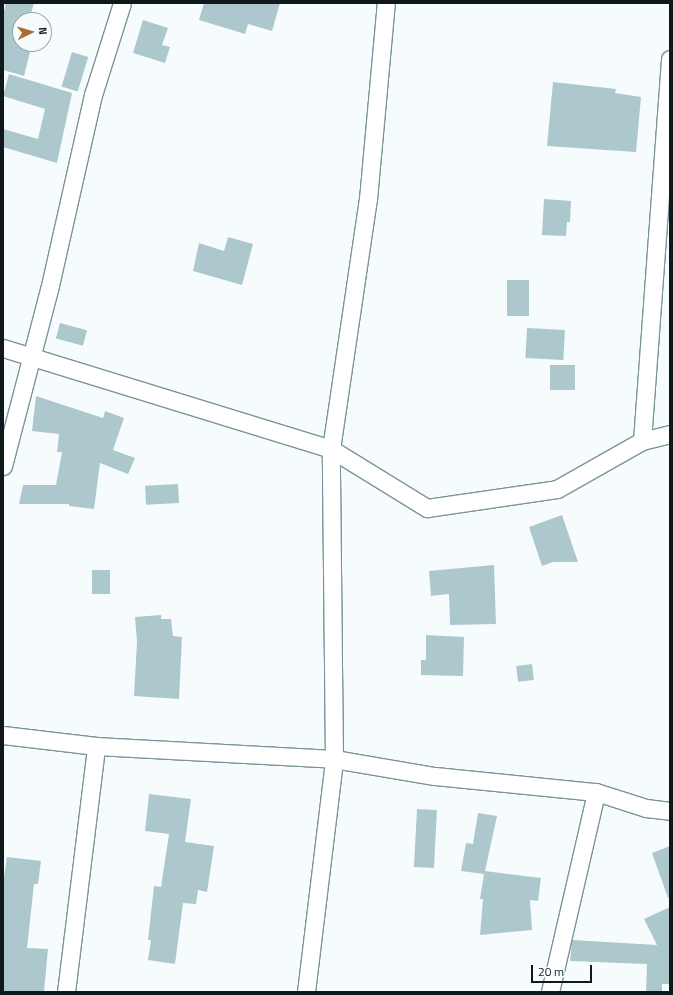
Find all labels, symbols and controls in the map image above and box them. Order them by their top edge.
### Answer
north arrow [12,12,52,52]
text: N [35,27,51,36]
scale bar [533,957,594,983]
text: 20 m [538,962,564,981]

